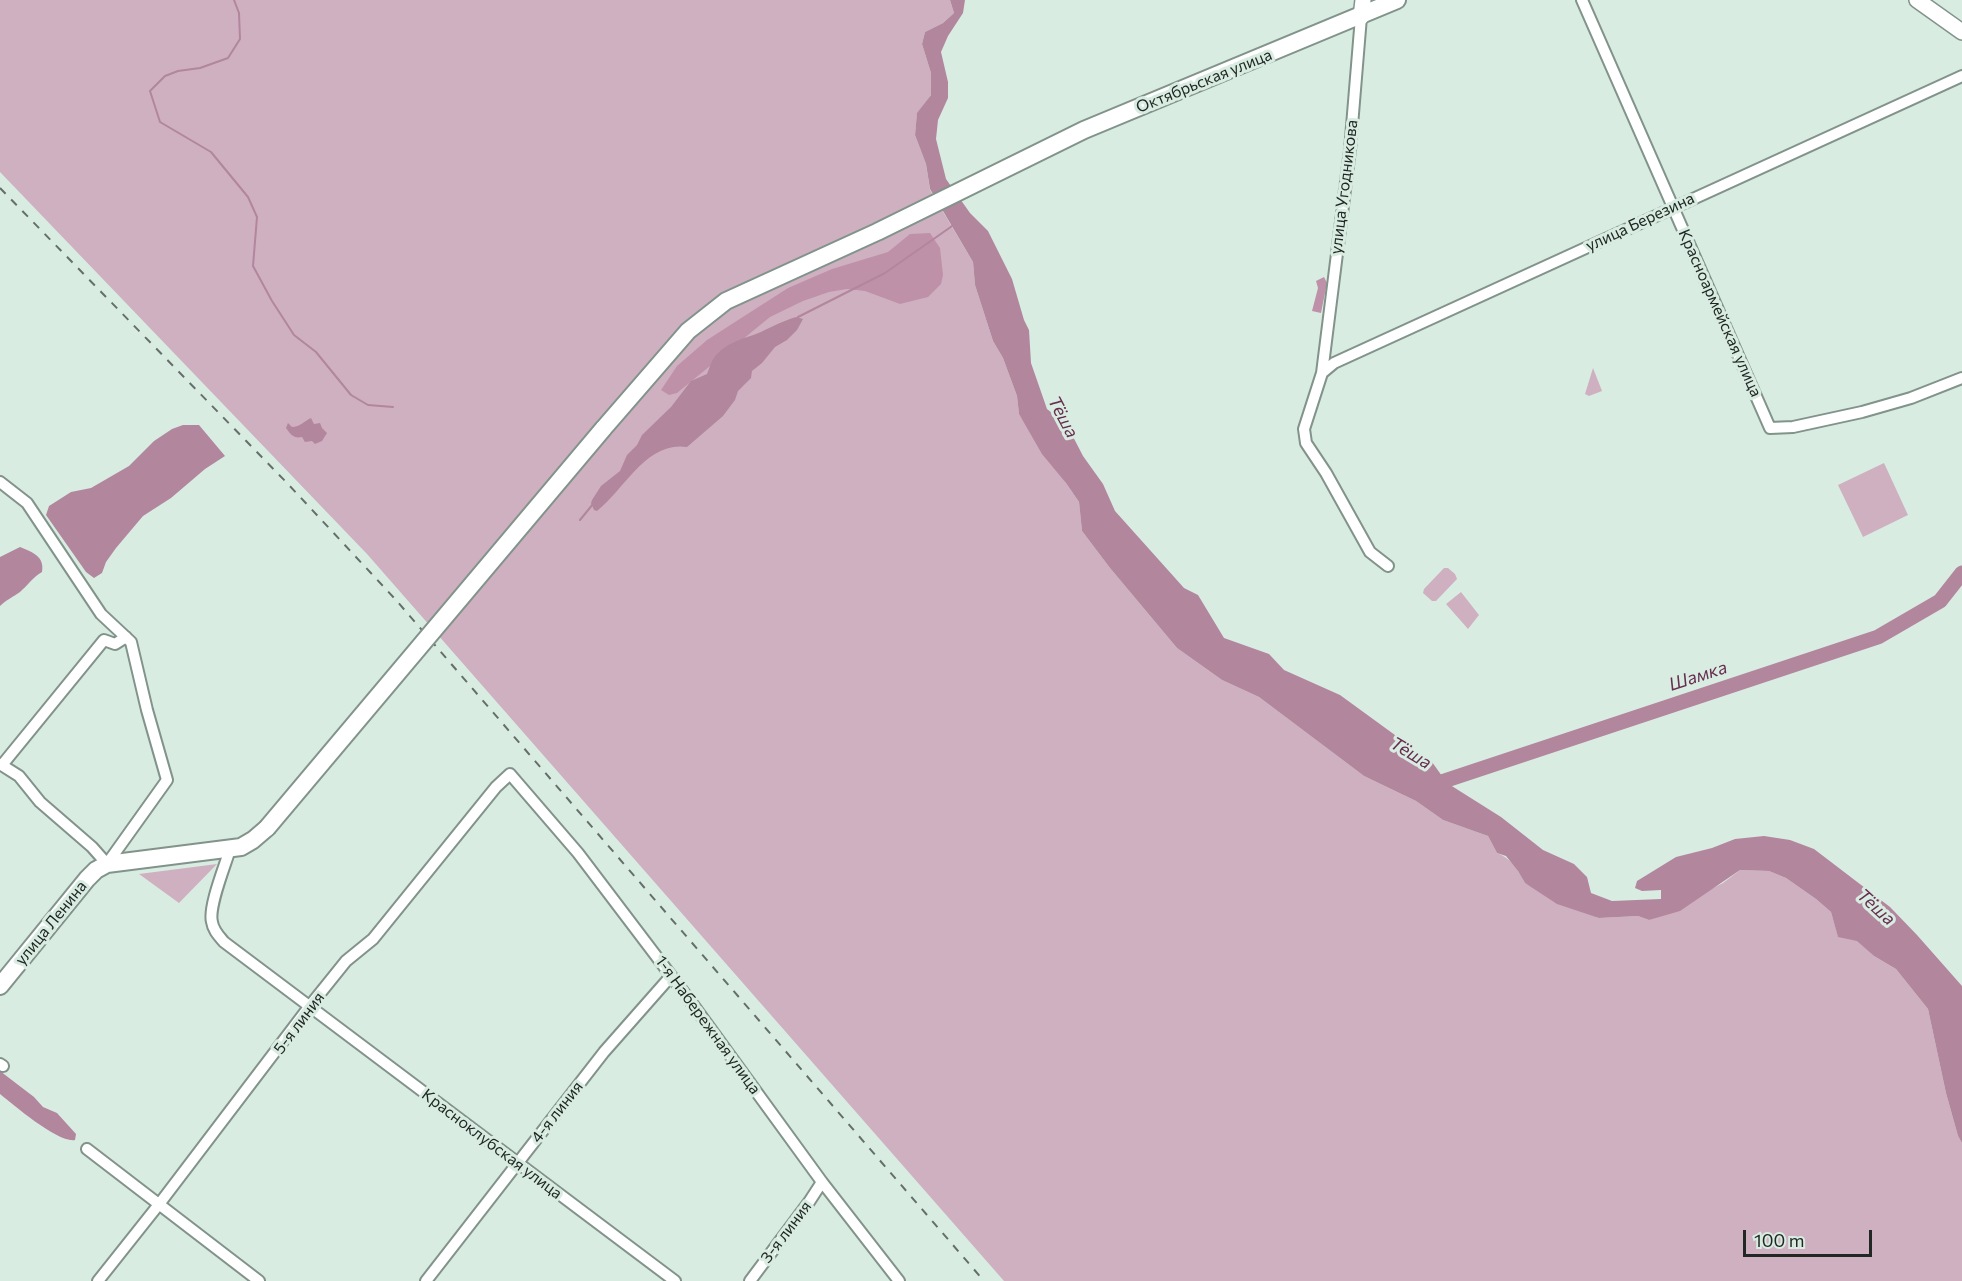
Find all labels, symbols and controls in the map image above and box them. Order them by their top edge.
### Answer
street label: Октябрьская улица [1133,45,1275,117]
street label: улица Угодникова [1326,119,1362,255]
street label: улица Березина [1583,188,1697,256]
street label: Красноармейская улица [1674,226,1766,400]
water label: Тёша [1043,392,1083,442]
water label: Шамка [1666,656,1730,696]
water label: Тёша [1387,732,1435,774]
street label: улица Ленина [11,877,91,969]
water label: Тёша [1852,884,1900,930]
street label: 1-я Набережная улица [651,952,765,1098]
street label: 5-я линия [270,988,328,1058]
street label: 4-я линия [527,1077,587,1147]
street label: Красноклубская улица [418,1085,566,1203]
street label: 3-я линия [757,1197,815,1267]
scale bar [1746,1218,1875,1256]
text: 100 m [1754,1229,1804,1251]

